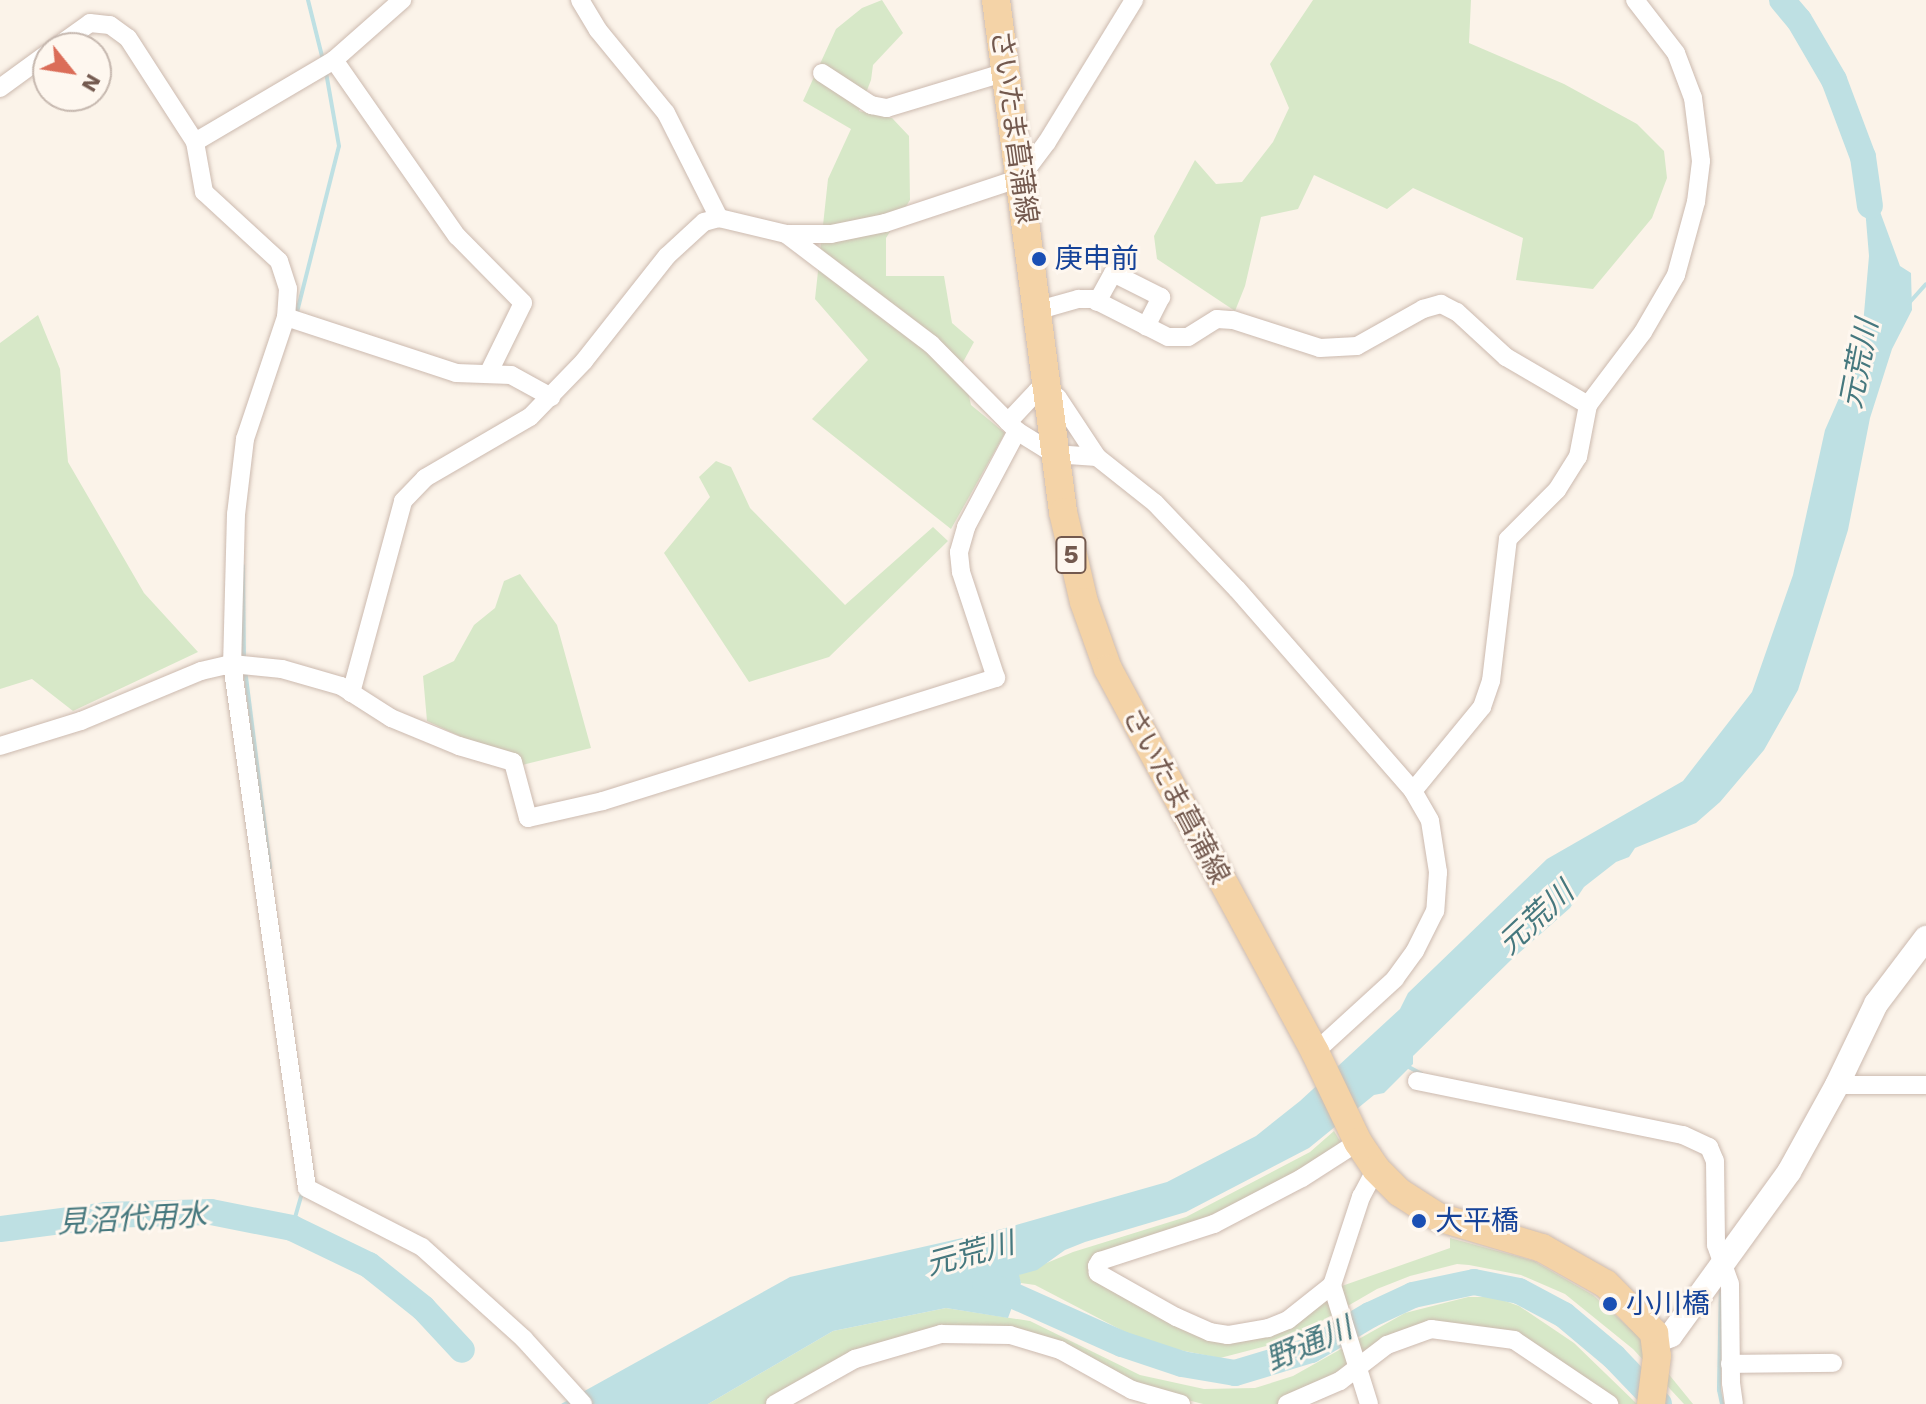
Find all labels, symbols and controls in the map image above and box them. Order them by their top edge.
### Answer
street label: さいたま菖蒲線 [984,28,1044,226]
north arrow [32,32,112,112]
text: N [77,70,106,97]
place label: 庚申前 [1055,242,1139,276]
marker: 庚申前 [1030,250,1048,268]
water label: 元荒川 [1833,316,1885,412]
road number: 5 [1055,533,1087,577]
street label: さいたま菖蒲線 [1115,702,1237,890]
water label: 元荒川 [1491,874,1581,962]
water label: 見沼代用水 [56,1197,208,1241]
place label: 大平橋 [1435,1204,1519,1238]
marker: 大平橋 [1410,1212,1428,1230]
water label: 元荒川 [922,1225,1018,1283]
place label: 小川橋 [1626,1287,1710,1321]
marker: 小川橋 [1601,1295,1619,1313]
water label: 野通川 [1261,1310,1357,1378]

